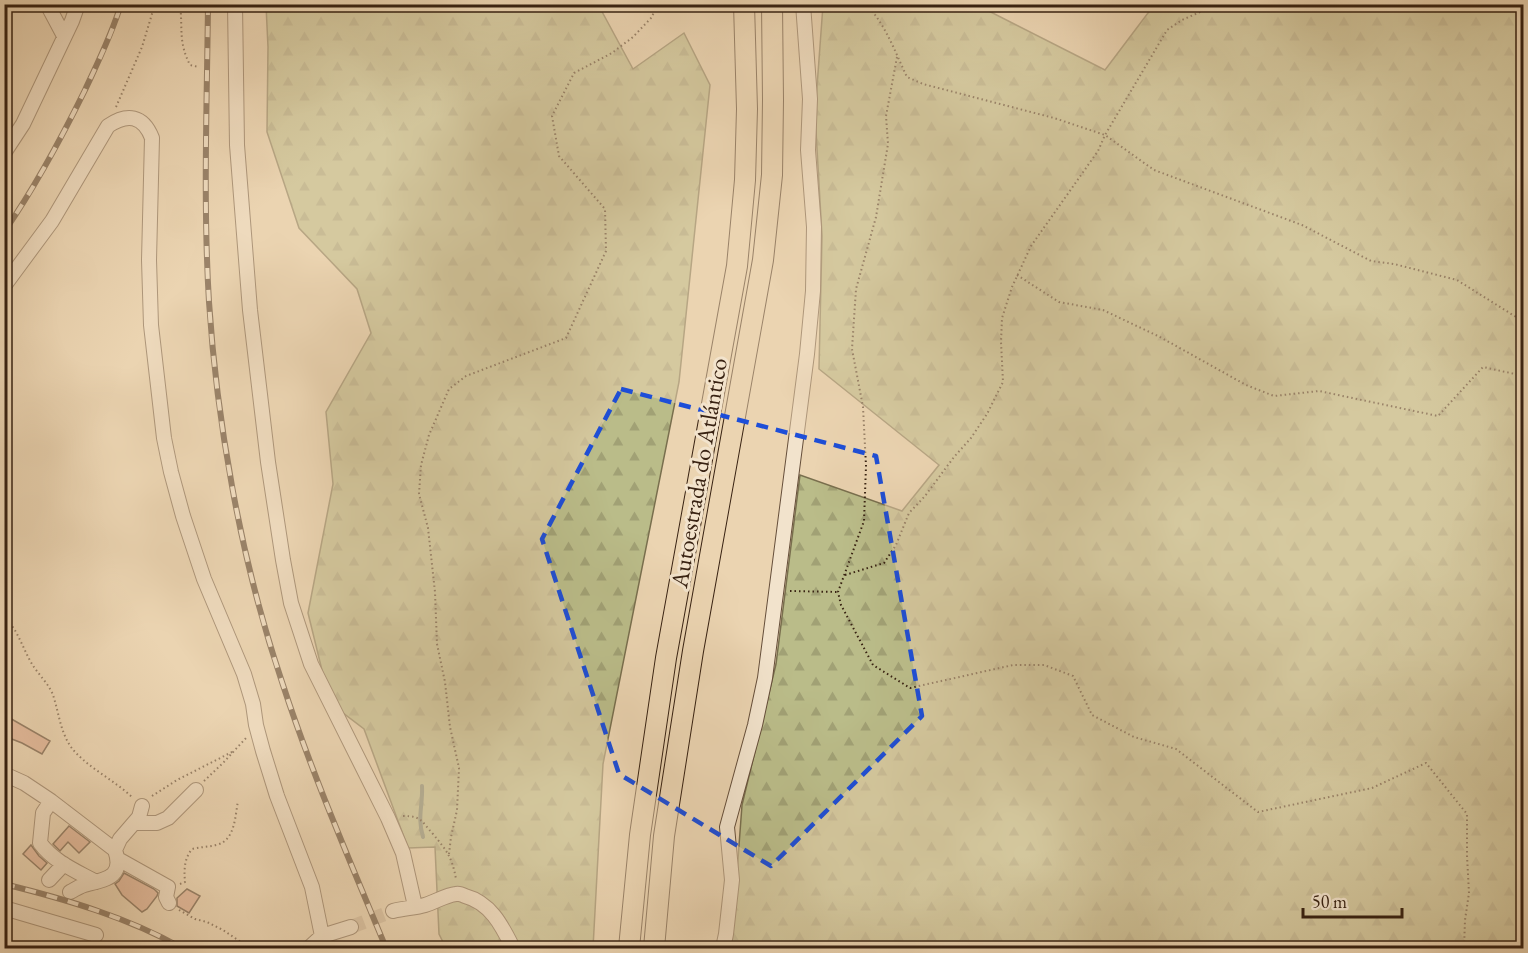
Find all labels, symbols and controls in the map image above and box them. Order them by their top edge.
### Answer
street label: Autoestrada do Atlántico [663,355,734,591]
scale bar [1303,881,1402,919]
text: 50 m [1312,890,1347,913]

